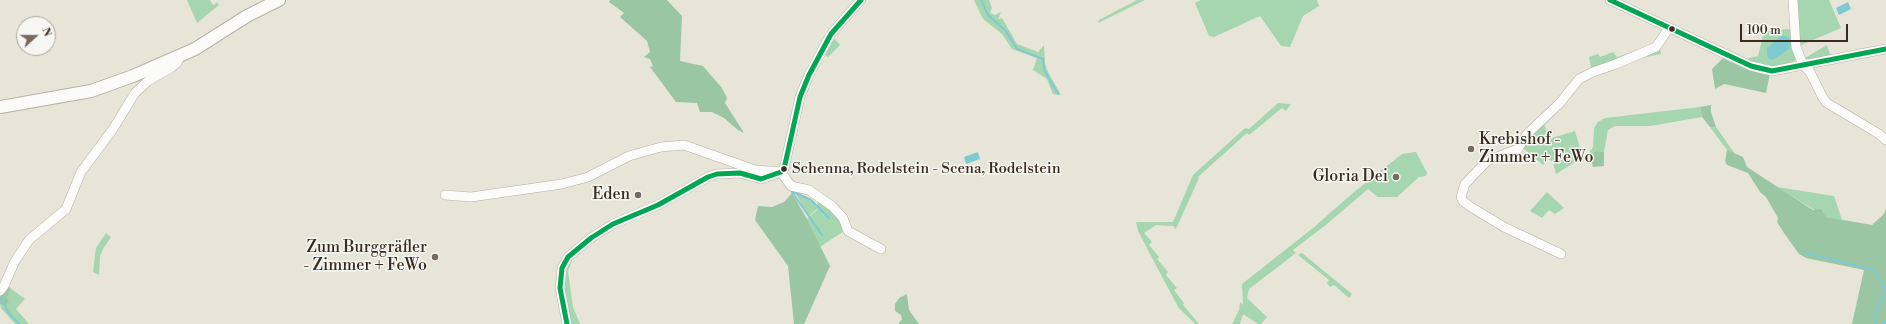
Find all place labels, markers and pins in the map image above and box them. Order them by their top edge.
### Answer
unlabelled marker [1667,24,1677,34]
place label: Krebishof - Zimmer + FeWo [1479,130,1593,168]
marker: Krebishof - Zimmer + FeWo [1466,144,1476,154]
place label: Schenna, Rodelstein - Scena, Rodelstein [792,160,1061,178]
marker: Schenna, Rodelstein - Scena, Rodelstein [779,164,789,174]
place label: Gloria Dei [1313,167,1388,187]
marker: Gloria Dei [1391,172,1401,182]
place label: Eden [592,185,630,205]
marker: Eden [633,190,643,200]
place label: Zum Burggräfler - Zimmer + FeWo [303,238,427,276]
marker: Zum Burggräfler - Zimmer + FeWo [430,252,440,262]

